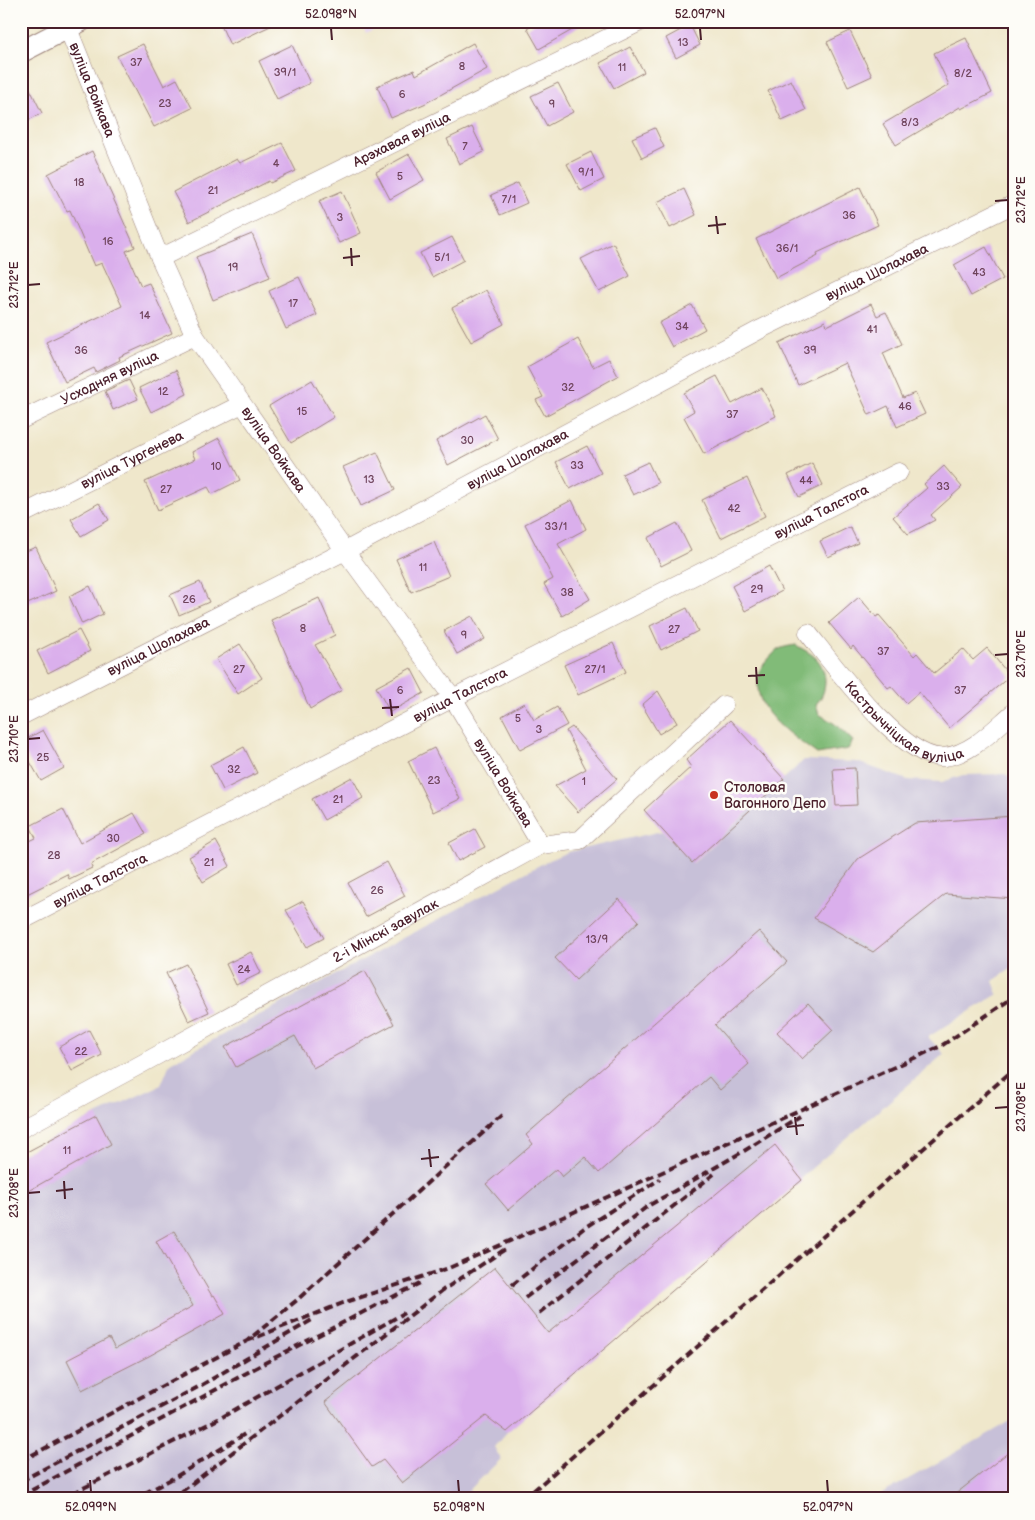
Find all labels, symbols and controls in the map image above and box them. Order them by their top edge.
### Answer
text: 52.098°N [305,7,357,22]
text: 52.097°N [675,7,725,22]
house number: 13 [677,36,689,49]
street label: вуліца Войкава [65,40,119,140]
house number: 37 [130,56,143,69]
house number: 8 [459,60,465,73]
house number: 11 [618,61,626,74]
house number: 39/1 [274,66,296,79]
house number: 8/2 [954,67,972,80]
house number: 6 [399,88,406,101]
house number: 23 [158,97,172,110]
house number: 9 [549,98,555,111]
street label: Арэхавая вуліца [349,108,454,171]
house number: 8/3 [901,116,919,129]
house number: 7 [462,140,468,153]
house number: 4 [273,157,280,170]
house number: 9/1 [578,166,594,179]
house number: 5 [397,170,403,183]
house number: 18 [74,176,84,189]
text: 23.712°E [1014,176,1029,224]
house number: 21 [208,184,218,197]
house number: 7/1 [502,193,516,206]
house number: 36 [842,209,856,222]
house number: 3 [337,211,344,224]
house number: 16 [103,235,114,248]
street label: вуліца Шолахава [823,239,932,305]
house number: 36/1 [776,242,798,255]
house number: 5/1 [434,251,450,264]
text: 23.712°E [7,261,22,309]
house number: 19 [228,261,238,274]
house number: 43 [972,266,986,279]
house number: 17 [288,297,298,310]
house number: 14 [140,309,151,322]
house number: 34 [675,320,689,333]
house number: 41 [867,323,877,336]
house number: 36 [74,344,88,357]
house number: 39 [803,344,817,357]
street label: Усходняя вуліца [58,347,162,409]
house number: 32 [561,381,575,394]
house number: 12 [158,385,169,398]
house number: 46 [898,400,912,413]
street label: вуліца Войкава [238,403,310,496]
house number: 15 [297,405,307,418]
house number: 37 [726,408,739,421]
street label: вуліца Шолахава [464,425,572,493]
street label: вуліца Тургенева [78,427,187,493]
house number: 30 [460,434,474,447]
house number: 33 [570,459,584,472]
house number: 10 [211,460,222,473]
house number: 13 [363,473,375,486]
house number: 44 [799,474,813,487]
street label: вуліца Талстога [771,480,872,543]
house number: 33 [936,480,950,493]
house number: 27 [160,483,173,496]
house number: 42 [727,502,741,515]
house number: 33/1 [545,520,567,533]
house number: 11 [419,561,427,574]
house number: 29 [751,583,763,596]
house number: 38 [560,586,574,599]
house number: 26 [182,593,196,606]
street label: вуліца Шолахава [104,613,213,680]
house number: 8 [300,622,306,635]
house number: 27 [668,623,681,636]
house number: 9 [461,629,467,642]
text: 23.710°E [1014,630,1029,678]
house number: 37 [877,645,890,658]
house number: 27 [233,663,246,676]
house number: 27/1 [584,663,606,676]
street label: вуліца Талстога [410,664,511,726]
street label: Кастрычніцкая вуліца [841,678,967,766]
house number: 6 [397,684,404,697]
house number: 37 [954,684,967,697]
house number: 5 [515,712,521,725]
text: 23.710°E [7,715,22,763]
house number: 3 [536,723,543,736]
street label: вуліца Войкава [470,735,537,831]
house number: 25 [37,751,49,764]
house number: 32 [227,763,241,776]
house number: 23 [427,774,441,787]
house number: 1 [582,775,586,788]
place label: Столовая Вагонного Депо [724,779,826,812]
marker: Столовая Вагонного Депо [708,789,720,801]
house number: 21 [333,793,343,806]
house number: 30 [106,832,120,845]
house number: 28 [48,849,60,862]
street label: вуліца Талстога [50,849,151,912]
house number: 21 [204,856,214,869]
house number: 26 [370,884,384,897]
street label: 2-і Мінскі завулак [330,895,442,967]
house number: 13/9 [586,933,608,946]
house number: 24 [237,963,251,976]
house number: 22 [75,1045,88,1058]
text: 23.708°E [1014,1082,1029,1132]
house number: 11 [63,1144,71,1157]
text: 23.708°E [7,1168,22,1218]
text: 52.099°N [65,1500,117,1515]
text: 52.098°N [433,1500,485,1515]
text: 52.097°N [803,1500,853,1515]

